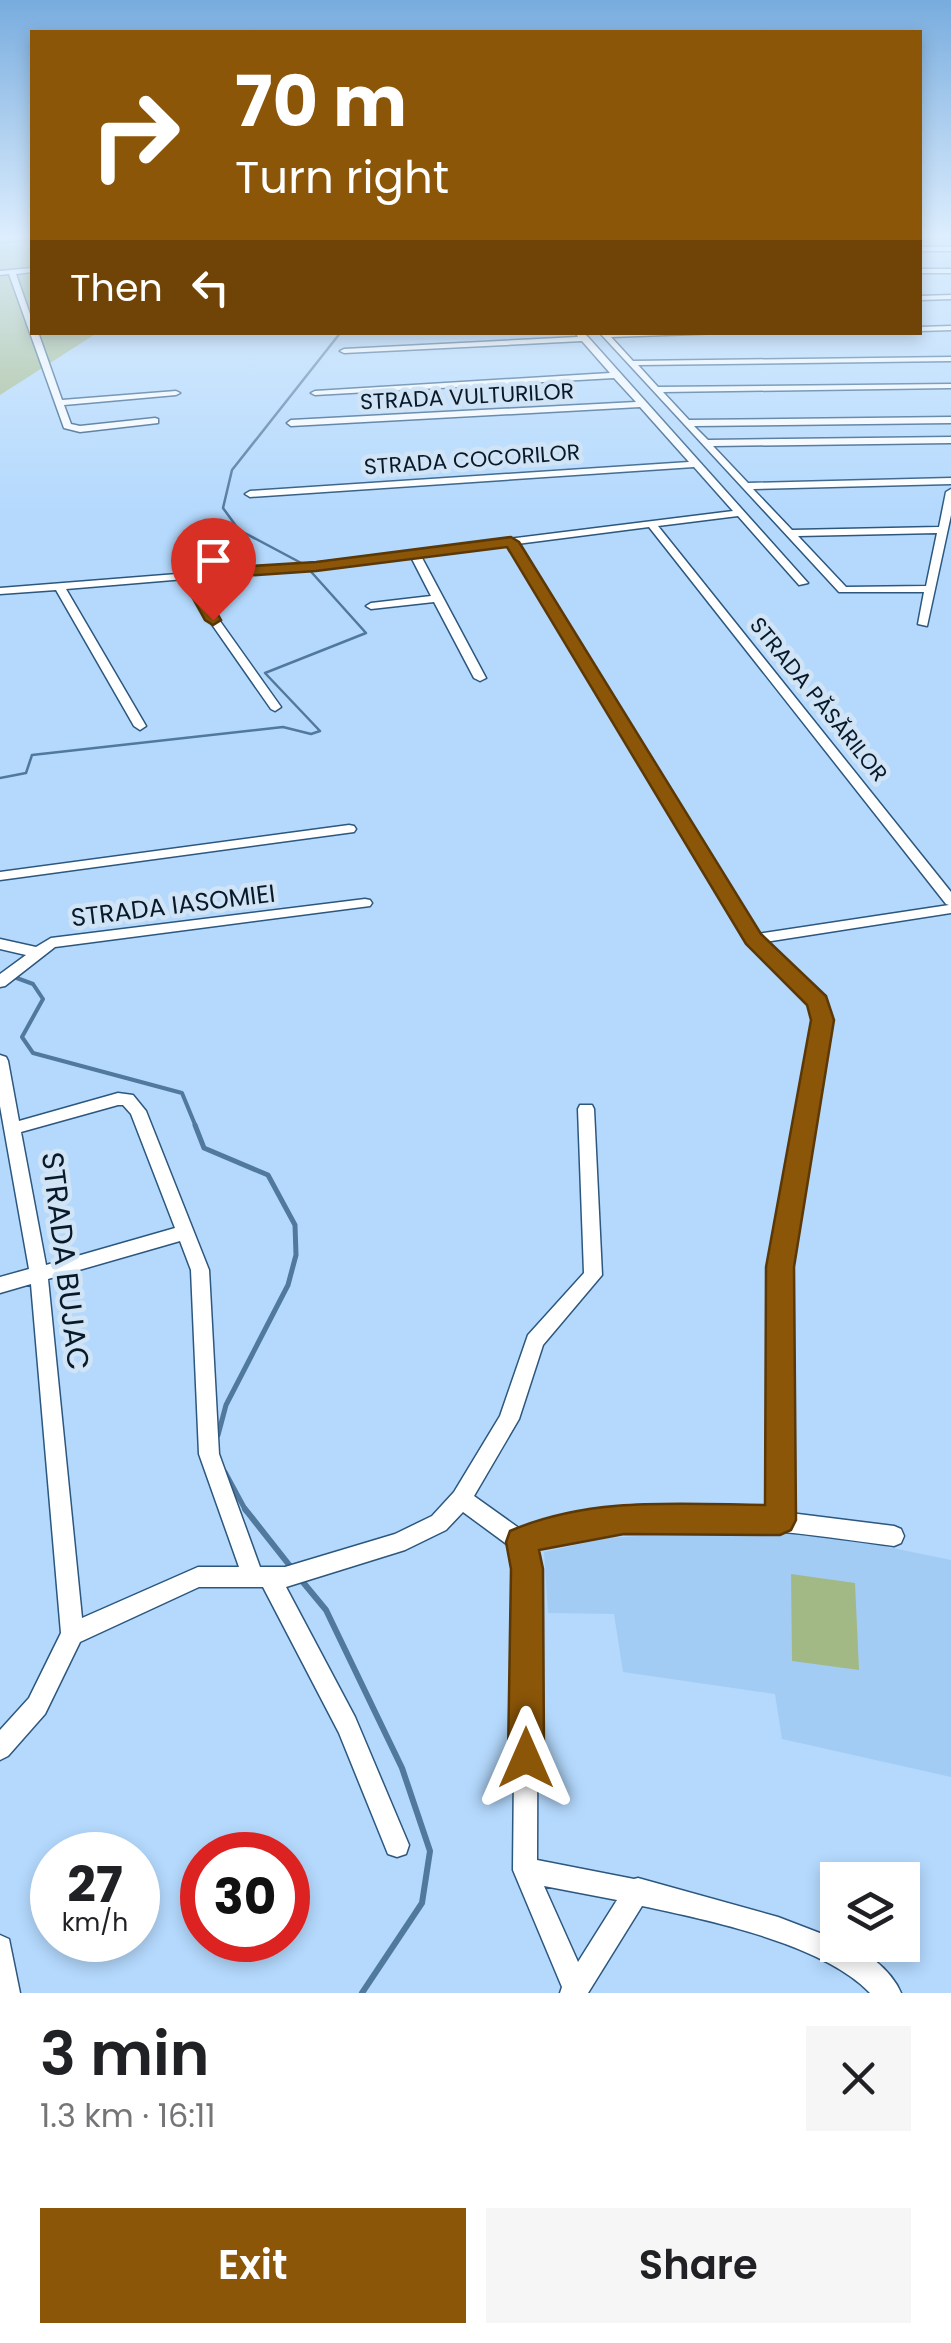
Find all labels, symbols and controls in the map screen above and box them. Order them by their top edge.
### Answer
text: 70 m [235,52,407,151]
icon: right [70,70,200,200]
text: Turn right [235,146,449,209]
icon: left [183,260,238,315]
text: Then [70,261,163,314]
street label: STRADA VULTURILOR [359,375,575,418]
street label: STRADA COCORILOR [363,436,581,483]
pin [171,518,256,621]
icon: arrive [186,533,241,588]
street label: STRADA PĂSĂRILOR [743,610,895,788]
street label: STRADA IASOMIEI [69,876,277,935]
street label: STRADA BUJAC [31,1149,100,1373]
position arrow [474,1706,578,1810]
speed limit sign: 30 [180,1832,310,1962]
text: 27 [67,1849,123,1920]
map controls [820,1862,920,1962]
button: layers [820,1862,920,1962]
text: km/h [62,1905,128,1940]
text: 3 min [40,2012,209,2096]
button: close [806,2026,911,2131]
text: 1.3 km · 16:11 [40,2093,216,2138]
button: Exit [40,2208,466,2323]
button: Share [486,2208,911,2323]

